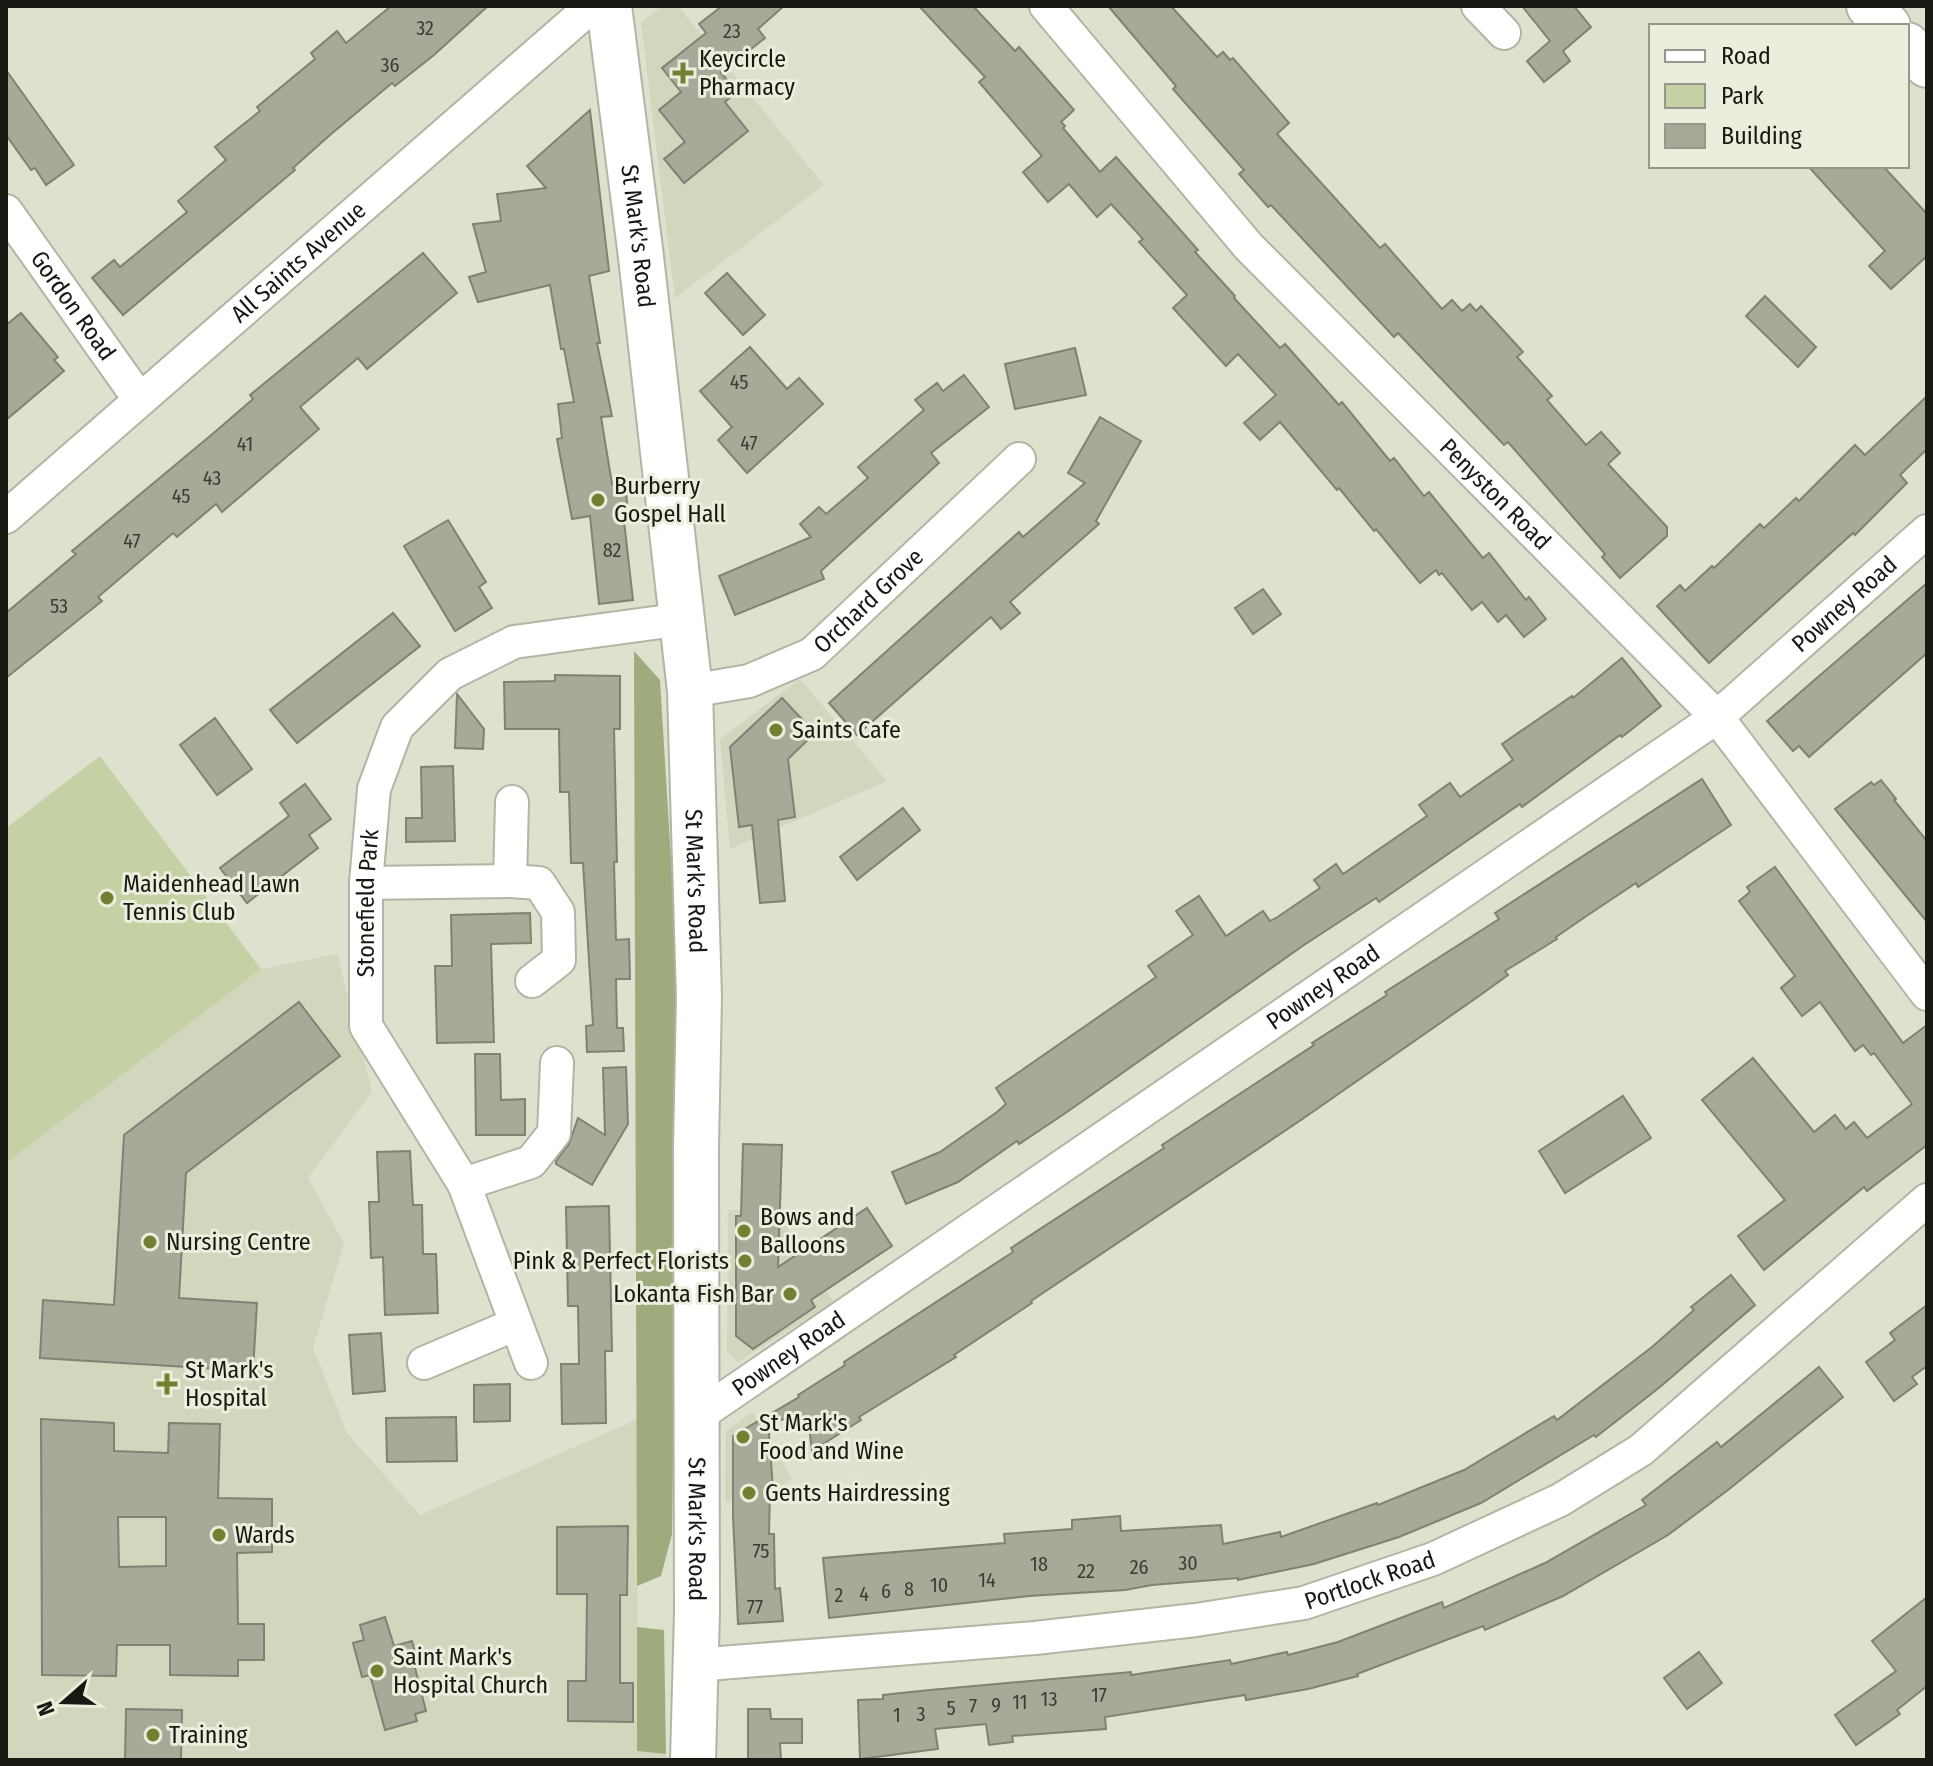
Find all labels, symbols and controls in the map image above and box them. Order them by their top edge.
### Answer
house number: 32 [416,16,434,40]
house number: 23 [723,19,741,43]
legend [1649,24,1909,168]
text: Road [1721,42,1771,70]
place label: Keycircle Pharmacy [699,45,795,101]
house number: 36 [381,53,400,77]
marker: Keycircle Pharmacy [674,64,692,82]
text: Park [1721,82,1764,110]
text: Building [1721,122,1803,150]
street label: St Mark's Road [615,163,661,309]
street label: All Saints Avenue [225,196,371,328]
street label: Gordon Road [25,245,121,366]
house number: 45 [730,370,748,394]
house number: 47 [740,431,758,455]
house number: 41 [237,432,253,456]
street label: Penyston Road [1434,433,1556,556]
house number: 43 [203,466,221,490]
place label: Burberry Gospel Hall [614,472,726,528]
house number: 45 [172,484,190,508]
marker: Burberry Gospel Hall [589,491,607,509]
house number: 47 [123,529,141,553]
house number: 82 [603,538,622,562]
street label: Orchard Grove [808,543,929,659]
street label: Powney Road [1786,550,1903,658]
house number: 53 [50,594,68,618]
place label: Saints Cafe [792,716,901,744]
marker: Saints Cafe [767,721,785,739]
street label: St Mark's Road [679,809,712,954]
street label: Stonefield Park [352,827,385,977]
place label: Maidenhead Lawn Tennis Club [123,870,300,926]
marker: Maidenhead Lawn Tennis Club [98,889,116,907]
street label: Powney Road [1261,939,1385,1036]
place label: Bows and Balloons [760,1203,855,1259]
marker: Bows and Balloons [735,1222,753,1240]
place label: Nursing Centre [166,1228,311,1256]
marker: Nursing Centre [141,1233,159,1251]
place label: Pink & Perfect Florists [513,1247,729,1275]
marker: Pink & Perfect Florists [736,1252,754,1270]
place label: Lokanta Fish Bar [613,1280,775,1308]
marker: Lokanta Fish Bar [781,1285,799,1303]
street label: Powney Road [727,1305,851,1402]
place label: St Mark's Hospital [185,1356,274,1412]
marker: St Mark's Hospital [156,1373,178,1395]
place label: St Mark's Food and Wine [759,1409,904,1465]
marker: St Mark's Food and Wine [734,1428,752,1446]
street label: St Mark's Road [683,1457,711,1601]
place label: Gents Hairdressing [765,1479,950,1507]
marker: Gents Hairdressing [740,1484,758,1502]
place label: Wards [235,1521,295,1549]
marker: Wards [210,1526,228,1544]
house number: 75 [753,1539,770,1563]
street label: Portlock Road [1301,1545,1439,1616]
house number: 30 [1178,1551,1198,1575]
house number: 18 [1030,1552,1048,1576]
house number: 26 [1130,1555,1148,1579]
house number: 22 [1077,1559,1095,1583]
house number: 14 [978,1568,996,1592]
house number: 10 [930,1573,948,1597]
house number: 8 [904,1577,914,1601]
house number: 6 [881,1579,891,1603]
house number: 4 [859,1582,869,1606]
house number: 2 [835,1583,844,1607]
house number: 77 [747,1595,763,1619]
place label: Saint Mark's Hospital Church [393,1643,548,1699]
north arrow [24,1662,104,1742]
marker: Saint Mark's Hospital Church [368,1662,386,1680]
house number: 17 [1091,1683,1107,1707]
house number: 13 [1041,1687,1057,1711]
house number: 11 [1012,1690,1028,1714]
house number: 9 [991,1693,1001,1717]
house number: 7 [969,1694,977,1718]
house number: 5 [946,1696,956,1720]
text: N [31,1698,61,1719]
house number: 3 [916,1702,926,1726]
house number: 1 [893,1703,901,1727]
place label: Training [169,1721,248,1749]
marker: Training [144,1726,162,1744]

